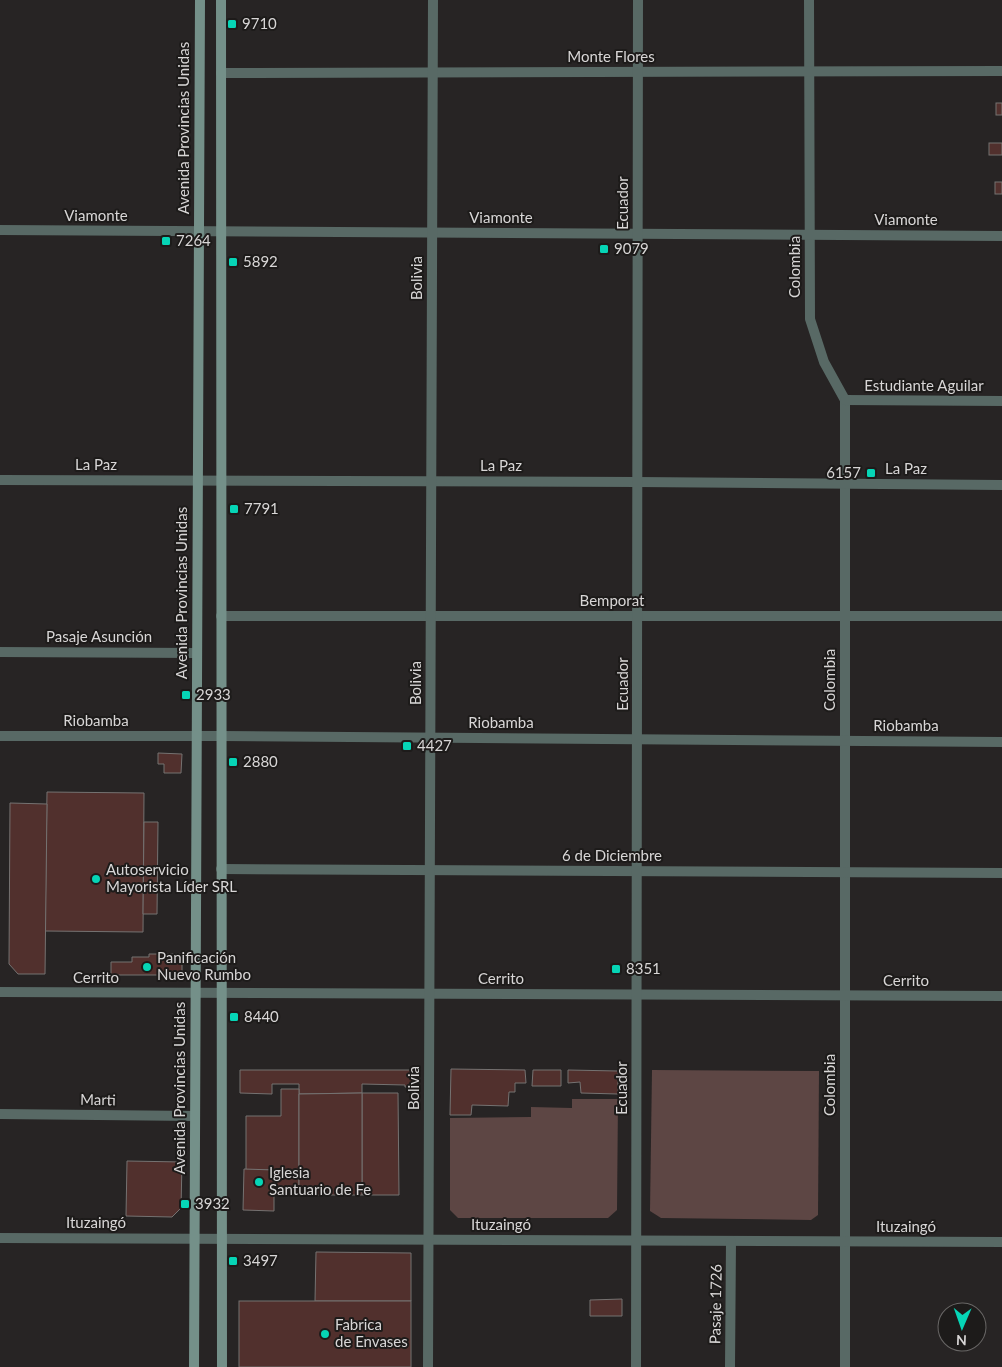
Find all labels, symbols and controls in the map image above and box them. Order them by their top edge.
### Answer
place label: 9710 [242,14,277,32]
marker: 9710 [226,18,238,30]
street label: Avenida Provincias Unidas [174,42,192,214]
street label: Monte Flores [567,47,655,65]
street label: Ecuador [613,176,631,230]
street label: Viamonte [64,206,128,224]
street label: Viamonte [469,208,533,226]
street label: Viamonte [874,210,938,228]
place label: 7264 [176,231,211,249]
marker: 7264 [160,235,172,247]
street label: Colombia [785,236,803,298]
place label: 9079 [614,239,649,257]
marker: 9079 [598,243,610,255]
place label: 5892 [243,252,278,270]
marker: 5892 [227,256,239,268]
street label: Bolivia [407,256,425,300]
street label: Estudiante Aguilar [864,376,984,394]
street label: La Paz [75,455,117,473]
street label: La Paz [480,456,522,474]
street label: La Paz [885,459,927,477]
place label: 6157 [826,463,861,481]
marker: 6157 [865,467,877,479]
place label: 7791 [244,499,279,517]
marker: 7791 [228,503,240,515]
street label: Avenida Provincias Unidas [172,507,190,679]
street label: Bemporat [580,591,645,609]
street label: Pasaje Asunción [46,627,152,645]
street label: Colombia [820,649,838,711]
street label: Ecuador [613,657,631,711]
street label: Bolivia [406,661,424,705]
place label: 2933 [196,685,231,703]
marker: 2933 [180,689,192,701]
street label: Riobamba [63,711,129,729]
street label: Riobamba [468,713,534,731]
street label: Riobamba [873,716,939,734]
place label: 4427 [417,736,452,754]
marker: 4427 [401,740,413,752]
place label: 2880 [243,752,278,770]
marker: 2880 [227,756,239,768]
street label: 6 de Diciembre [562,846,662,864]
place label: Autoservicio Mayorista Líder SRL [106,860,237,895]
marker: Autoservicio Mayorista Líder SRL [90,873,102,885]
place label: Panificación Nuevo Rumbo [157,948,251,983]
place label: 8351 [626,959,661,977]
marker: Panificación Nuevo Rumbo [141,961,153,973]
marker: 8351 [610,963,622,975]
street label: Cerrito [73,968,119,986]
street label: Cerrito [478,969,524,987]
street label: Cerrito [883,971,929,989]
street label: Avenida Provincias Unidas [170,1002,188,1174]
place label: 8440 [244,1007,279,1025]
marker: 8440 [228,1011,240,1023]
street label: Colombia [820,1054,838,1116]
street label: Ecuador [612,1061,630,1115]
street label: Bolivia [404,1066,422,1110]
street label: Marti [80,1090,116,1108]
place label: Iglesia Santuario de Fe [269,1163,371,1198]
marker: Iglesia Santuario de Fe [253,1176,265,1188]
place label: 3932 [195,1194,230,1212]
marker: 3932 [179,1198,191,1210]
street label: Ituzaingó [66,1213,126,1231]
street label: Ituzaingó [471,1215,531,1233]
street label: Ituzaingó [876,1217,936,1235]
place label: 3497 [243,1251,278,1269]
marker: 3497 [227,1255,239,1267]
street label: Pasaje 1726 [705,1263,725,1344]
north arrow [937,1302,987,1352]
place label: Fabrica de Envases [335,1315,408,1350]
marker: Fabrica de Envases [319,1328,331,1340]
text: N [956,1332,967,1349]

